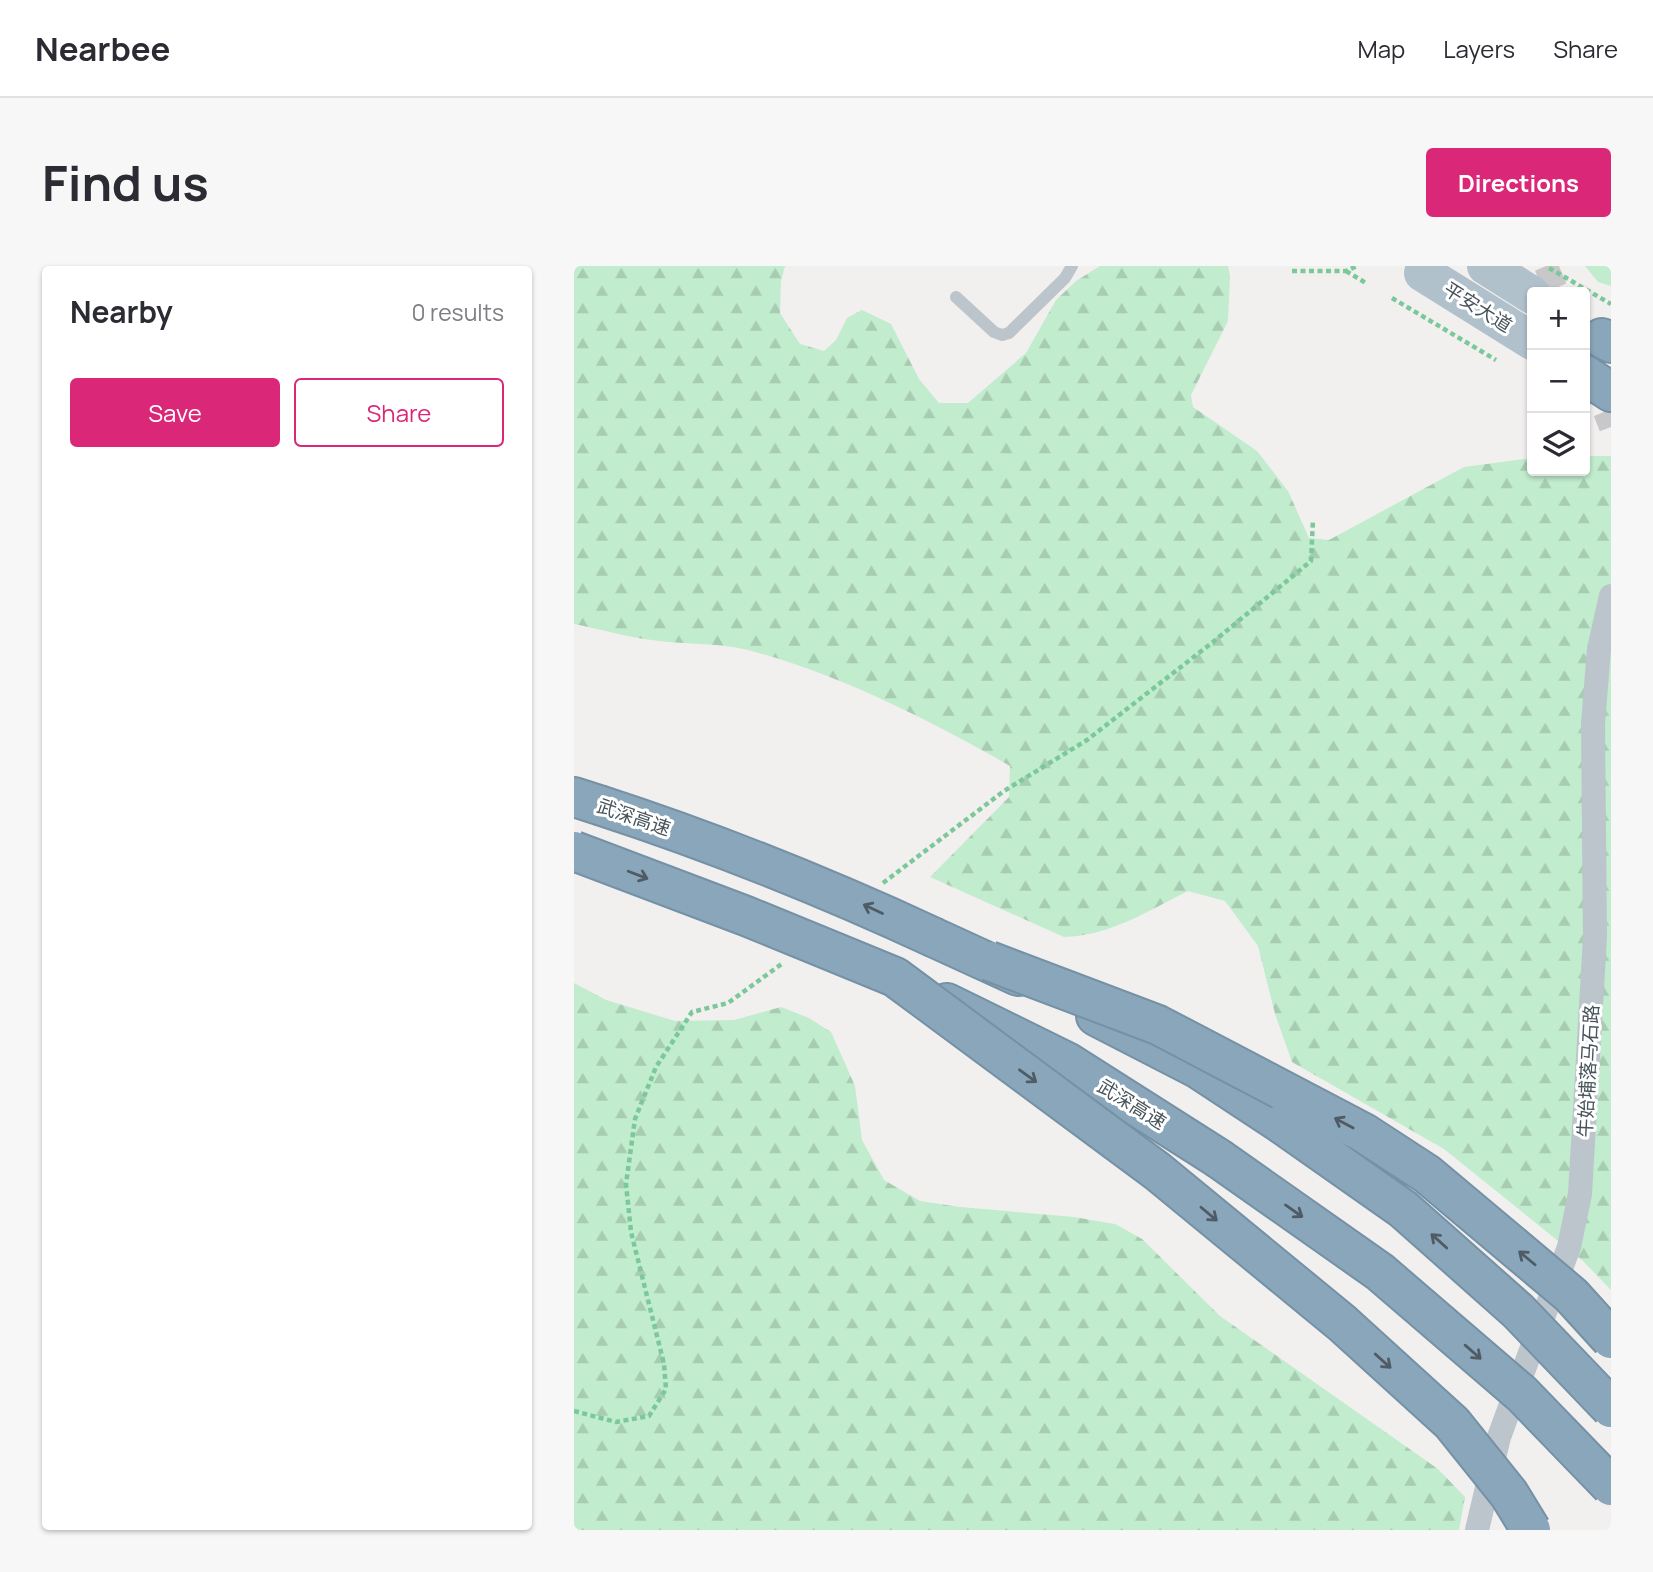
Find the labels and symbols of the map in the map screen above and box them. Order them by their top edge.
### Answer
street label: 平安大道 [1439,276,1517,338]
street label: 武深高速 [594,792,674,842]
one-way arrow [626,869,648,882]
one-way arrow [863,902,884,915]
street label: 牛始埔落马石路 [1572,1004,1604,1138]
one-way arrow [1019,1068,1038,1083]
street label: 武深高速 [1093,1073,1171,1135]
one-way arrow [1335,1116,1355,1130]
one-way arrow [1284,1204,1303,1219]
one-way arrow [1200,1206,1218,1222]
one-way arrow [1430,1233,1448,1249]
one-way arrow [1518,1250,1536,1266]
one-way arrow [1463,1344,1481,1360]
one-way arrow [1374,1352,1391,1369]

